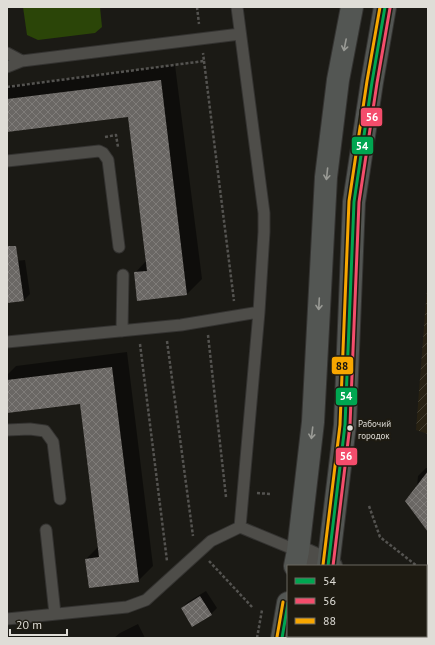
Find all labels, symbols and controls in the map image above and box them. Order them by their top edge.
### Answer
one-way arrow [340,38,348,51]
line badge: 56 [360,107,383,127]
text: 56 [366,110,378,124]
line badge: 54 [351,136,374,155]
text: 54 [356,139,369,153]
one-way arrow [323,167,330,180]
one-way arrow [316,297,323,310]
line badge: 88 [331,356,354,375]
text: 88 [336,359,348,373]
line badge: 54 [335,387,358,406]
text: 54 [340,389,353,403]
place label: Рабочий городок [358,418,391,441]
marker: Рабочий городок [345,423,355,433]
one-way arrow [308,427,315,440]
line badge: 56 [335,447,358,466]
text: 56 [340,449,352,463]
legend [287,565,427,637]
text: 54 [323,573,337,588]
text: 56 [323,593,336,608]
scale bar [10,611,67,637]
text: 88 [323,613,336,628]
text: 20 m [16,617,42,632]

